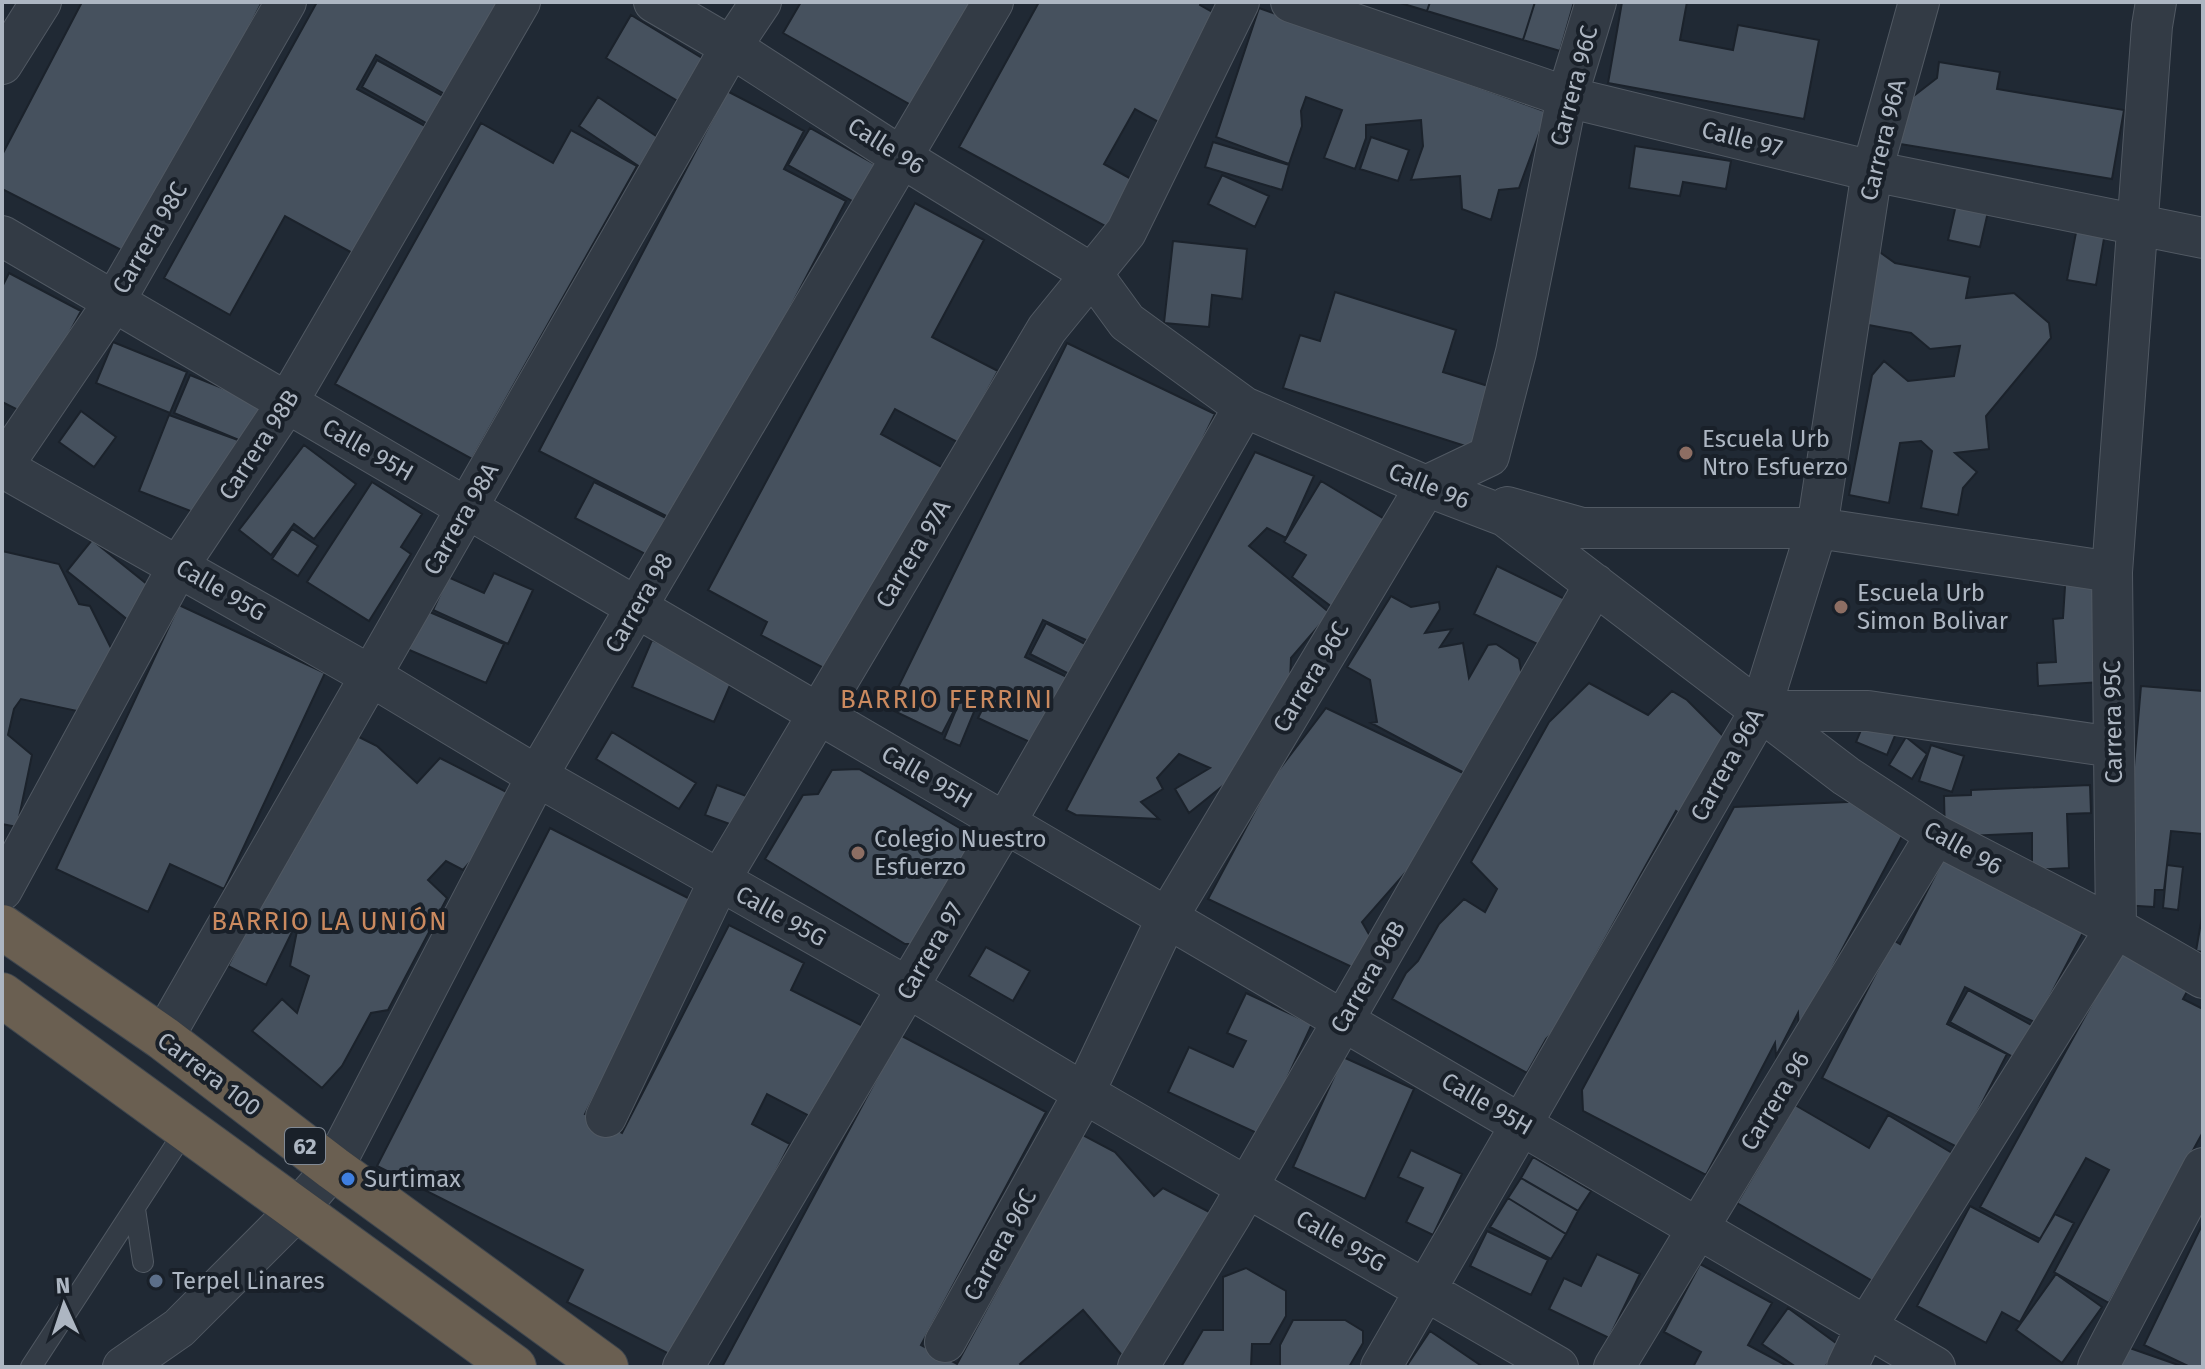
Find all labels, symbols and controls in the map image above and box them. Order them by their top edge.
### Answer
street label: Carrera 96C [1544,23,1604,149]
street label: Carrera 96A [1854,76,1912,204]
street label: Calle 96 [843,112,929,180]
street label: Calle 97 [1699,115,1785,163]
street label: Carrera 98C [107,177,193,299]
street label: Carrera 98B [213,385,305,505]
street label: Calle 95H [318,413,418,487]
place label: Escuela Urb Ntro Esfuerzo [1702,425,1848,481]
marker: Escuela Urb Ntro Esfuerzo [1677,444,1695,462]
street label: Calle 96 [1384,457,1474,515]
street label: Carrera 98A [418,458,504,580]
street label: Carrera 97A [870,495,956,613]
street label: Carrera 98 [599,548,679,658]
street label: Calle 95G [171,553,271,627]
place label: Escuela Urb Simon Bolivar [1857,579,2009,635]
marker: Escuela Urb Simon Bolivar [1832,598,1850,616]
street label: Carrera 96C [1267,617,1355,737]
street label: Carrera 95C [2098,660,2128,784]
district label: BARRIO FERRINI [840,684,1054,715]
street label: Carrera 96A [1685,704,1769,826]
street label: Calle 95H [877,740,977,814]
street label: Calle 96 [1919,815,2007,881]
place label: Colegio Nuestro Esfuerzo [874,825,1046,881]
marker: Colegio Nuestro Esfuerzo [849,844,867,862]
street label: Calle 95G [731,880,831,952]
street label: Carrera 97 [891,897,969,1005]
district label: BARRIO LA UNIÓN [211,906,449,937]
street label: Carrera 96B [1325,916,1411,1038]
street label: Carrera 100 [152,1026,266,1122]
street label: Carrera 96 [1735,1046,1815,1156]
street label: Calle 95H [1437,1067,1537,1141]
road number: 62 [285,1128,325,1164]
place label: Surtimax [364,1165,461,1193]
marker: Surtimax [339,1170,357,1188]
street label: Carrera 96C [958,1184,1042,1306]
street label: Calle 95G [1291,1204,1391,1278]
north arrow [24,1265,104,1345]
place label: Terpel Linares [172,1267,325,1295]
text: N [55,1272,71,1299]
marker: Terpel Linares [147,1272,165,1290]

